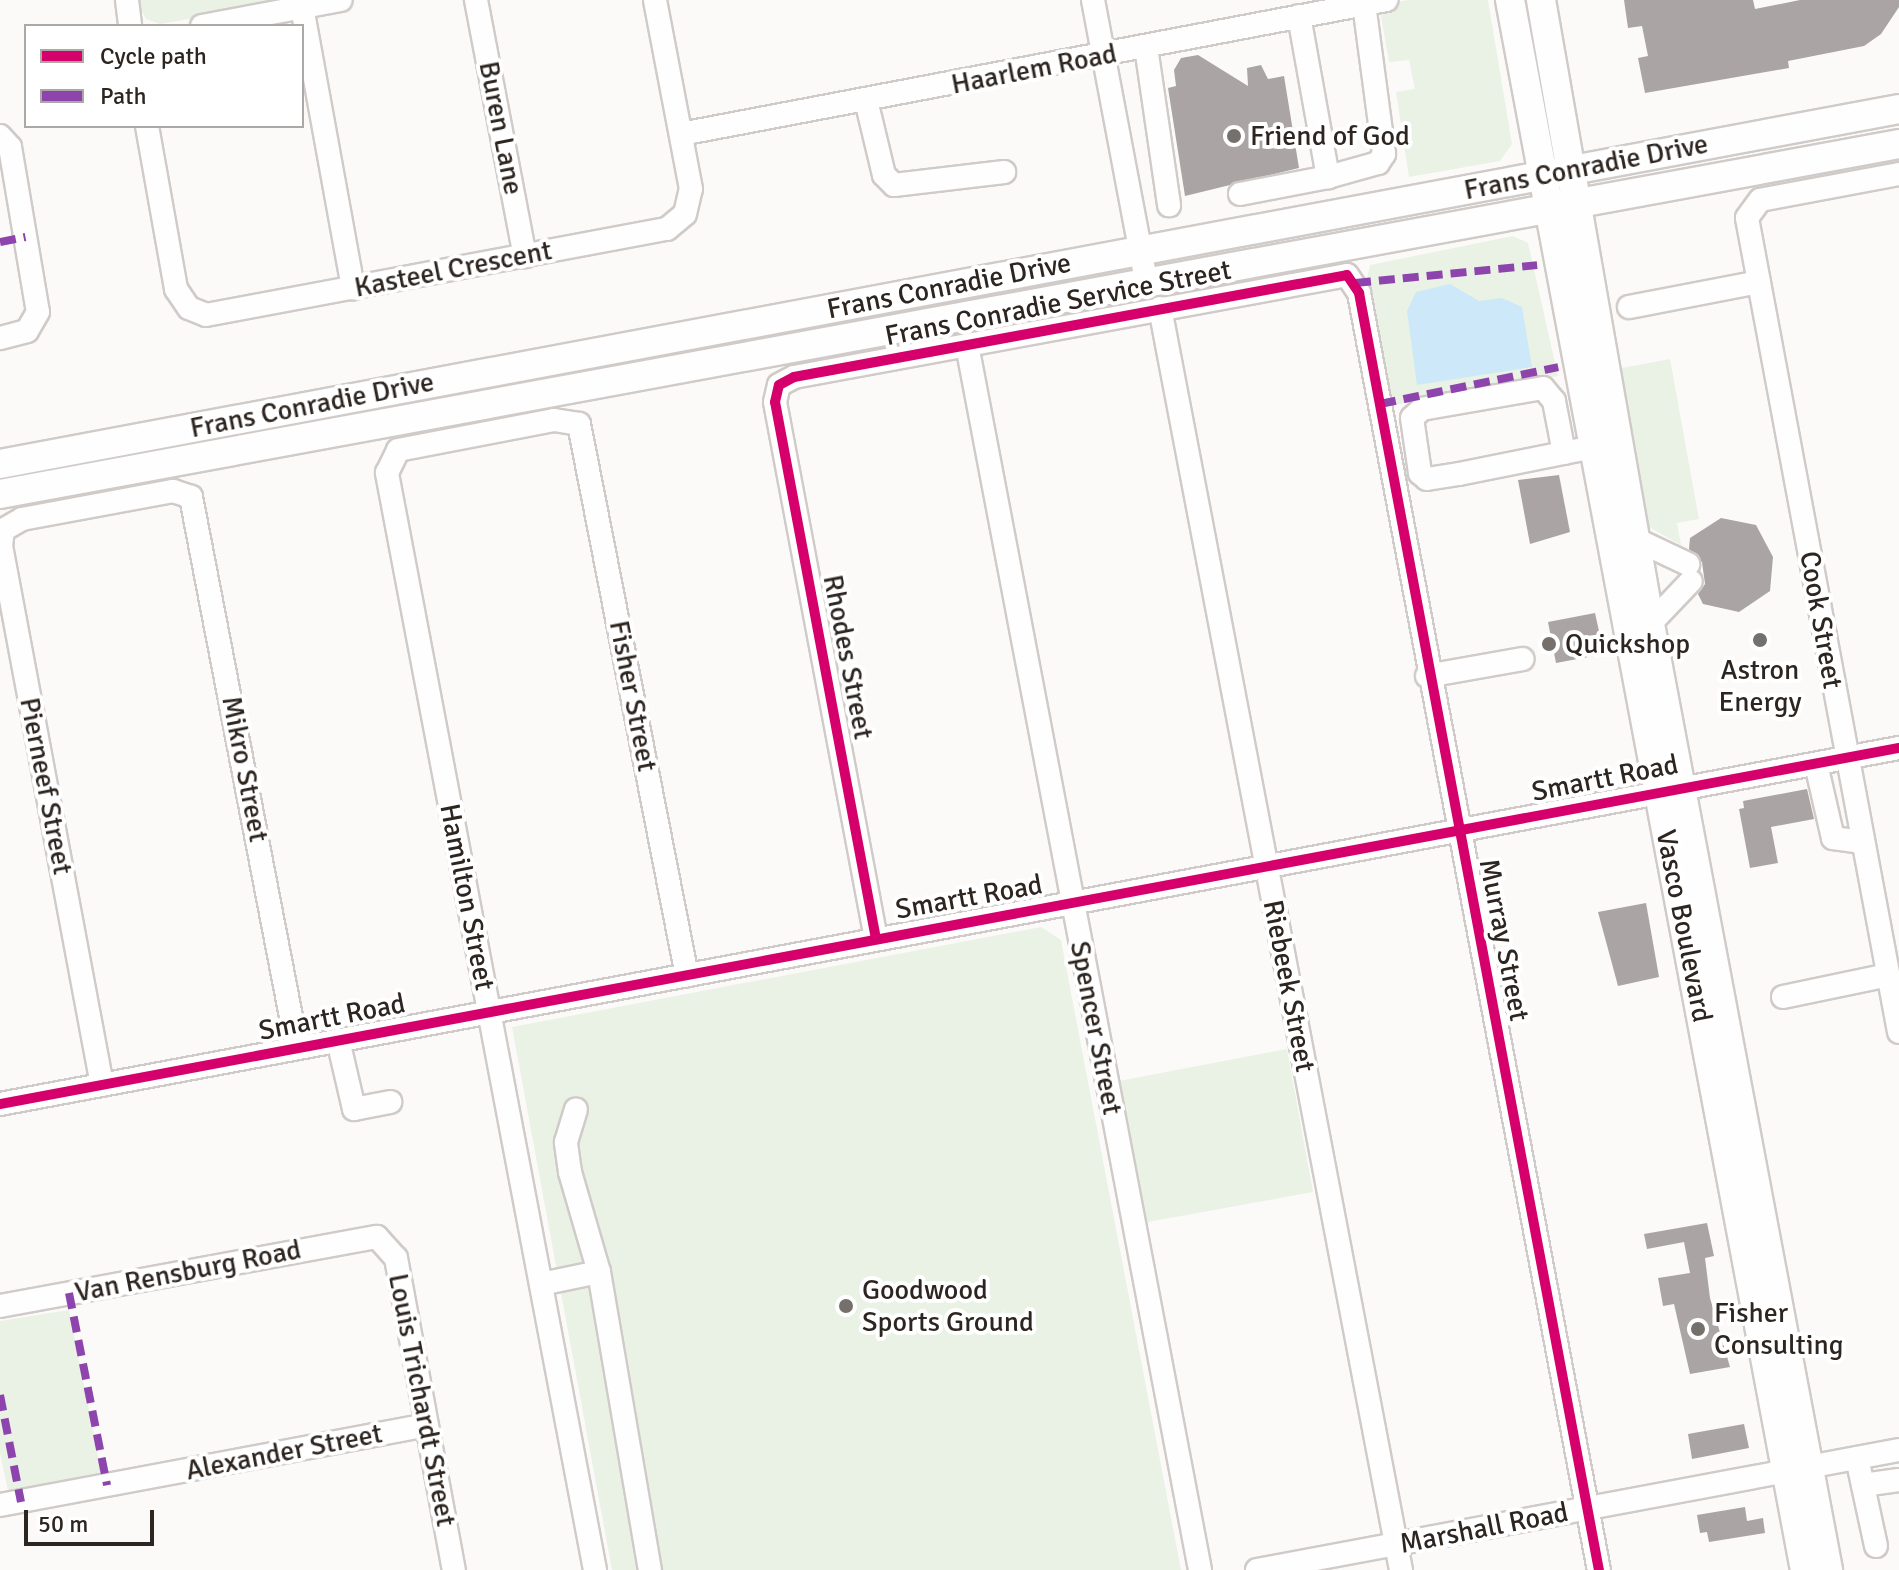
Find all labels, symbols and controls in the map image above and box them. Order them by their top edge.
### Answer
legend [24,24,304,128]
street label: Haarlem Road [948,36,1120,102]
text: Cycle path [100,41,207,71]
street label: Buren Lane [472,58,530,198]
text: Path [100,81,146,111]
place label: Friend of God [1250,119,1410,153]
marker: Friend of God [1225,127,1243,145]
street label: Frans Conradie Drive [1461,127,1711,207]
street label: Kasteel Crescent [352,233,554,305]
street label: Frans Conradie Drive [824,246,1074,326]
street label: Frans Conradie Service Street [882,253,1234,353]
street label: Frans Conradie Drive [187,365,437,445]
street label: Cook Street [1792,549,1850,691]
street label: Rhodes Street [816,572,880,742]
street label: Fisher Street [602,618,664,774]
place label: Quickshop [1565,627,1690,661]
marker: Astron Energy [1751,631,1769,649]
marker: Quickshop [1540,635,1558,653]
place label: Astron Energy [1718,653,1802,719]
street label: Mikro Street [214,693,276,845]
street label: Pierneef Street [12,695,80,877]
street label: Smartt Road [1529,747,1681,809]
street label: Hamilton Street [432,801,502,993]
street label: Vasco Boulevard [1649,827,1719,1025]
street label: Murray Street [1472,856,1536,1024]
street label: Smartt Road [893,868,1045,926]
street label: Riebeek Street [1256,897,1322,1075]
street label: Spencer Street [1063,938,1129,1118]
street label: Smartt Road [256,986,408,1048]
street label: Van Rensburg Road [72,1233,304,1309]
street label: Louis Trichardt Street [381,1271,463,1529]
place label: Goodwood Sports Ground [862,1273,1034,1339]
place label: Fisher Consulting [1714,1296,1844,1362]
marker: Goodwood Sports Ground [837,1297,855,1315]
marker: Fisher Consulting [1689,1320,1707,1338]
street label: Alexander Street [183,1416,385,1488]
scale bar [28,1494,158,1544]
street label: Marshall Road [1397,1495,1571,1561]
text: 50 m [38,1509,88,1539]

